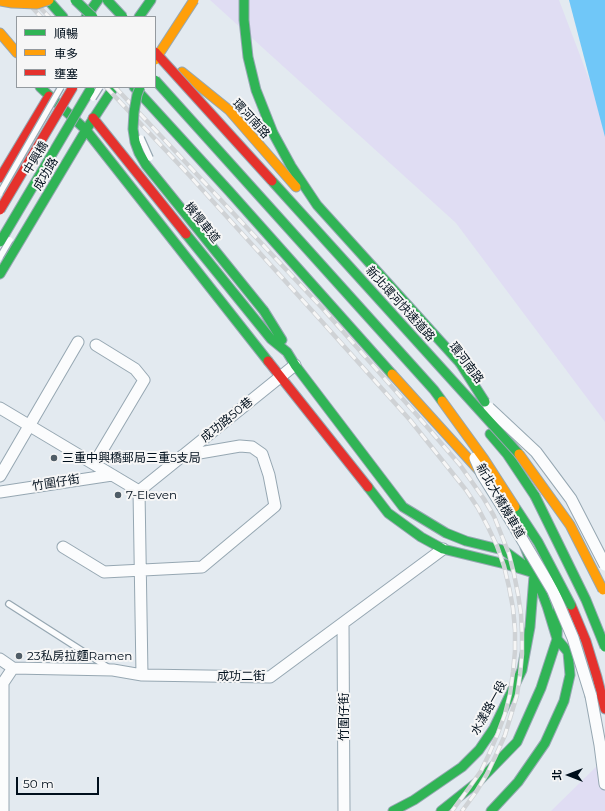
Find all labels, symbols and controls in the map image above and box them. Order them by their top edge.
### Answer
legend [16,16,156,88]
text: 順暢 [54,26,78,41]
text: 車多 [54,46,78,61]
text: 壅塞 [54,66,78,81]
street label: 環河南路 [229,97,273,141]
street label: 中興橋 [21,139,51,177]
street label: 成功路 [31,155,61,193]
street label: 機慢車道 [181,200,223,246]
street label: 新北環河快速道路 [363,264,437,344]
street label: 環河南路 [446,339,486,387]
street label: 成功路50巷 [198,395,256,445]
place label: 三重中興橋郵局三重5支局 [62,451,201,465]
marker: 三重中興橋郵局三重5支局 [49,453,59,463]
street label: 新北大橋機車道 [473,461,527,541]
street label: 竹圍仔街 [31,472,81,494]
place label: 7-Eleven [126,488,177,502]
marker: 7-Eleven [113,490,123,500]
place label: 23私房拉麵Ramen [27,649,132,663]
marker: 23私房拉麵Ramen [14,651,24,661]
street label: 成功二街 [217,669,265,683]
street label: 水漾路一段 [468,678,510,738]
street label: 竹圍仔街 [337,693,351,741]
north arrow [549,755,589,795]
scale bar [18,769,101,795]
text: 北 [550,770,564,781]
text: 50 m [23,776,54,791]

